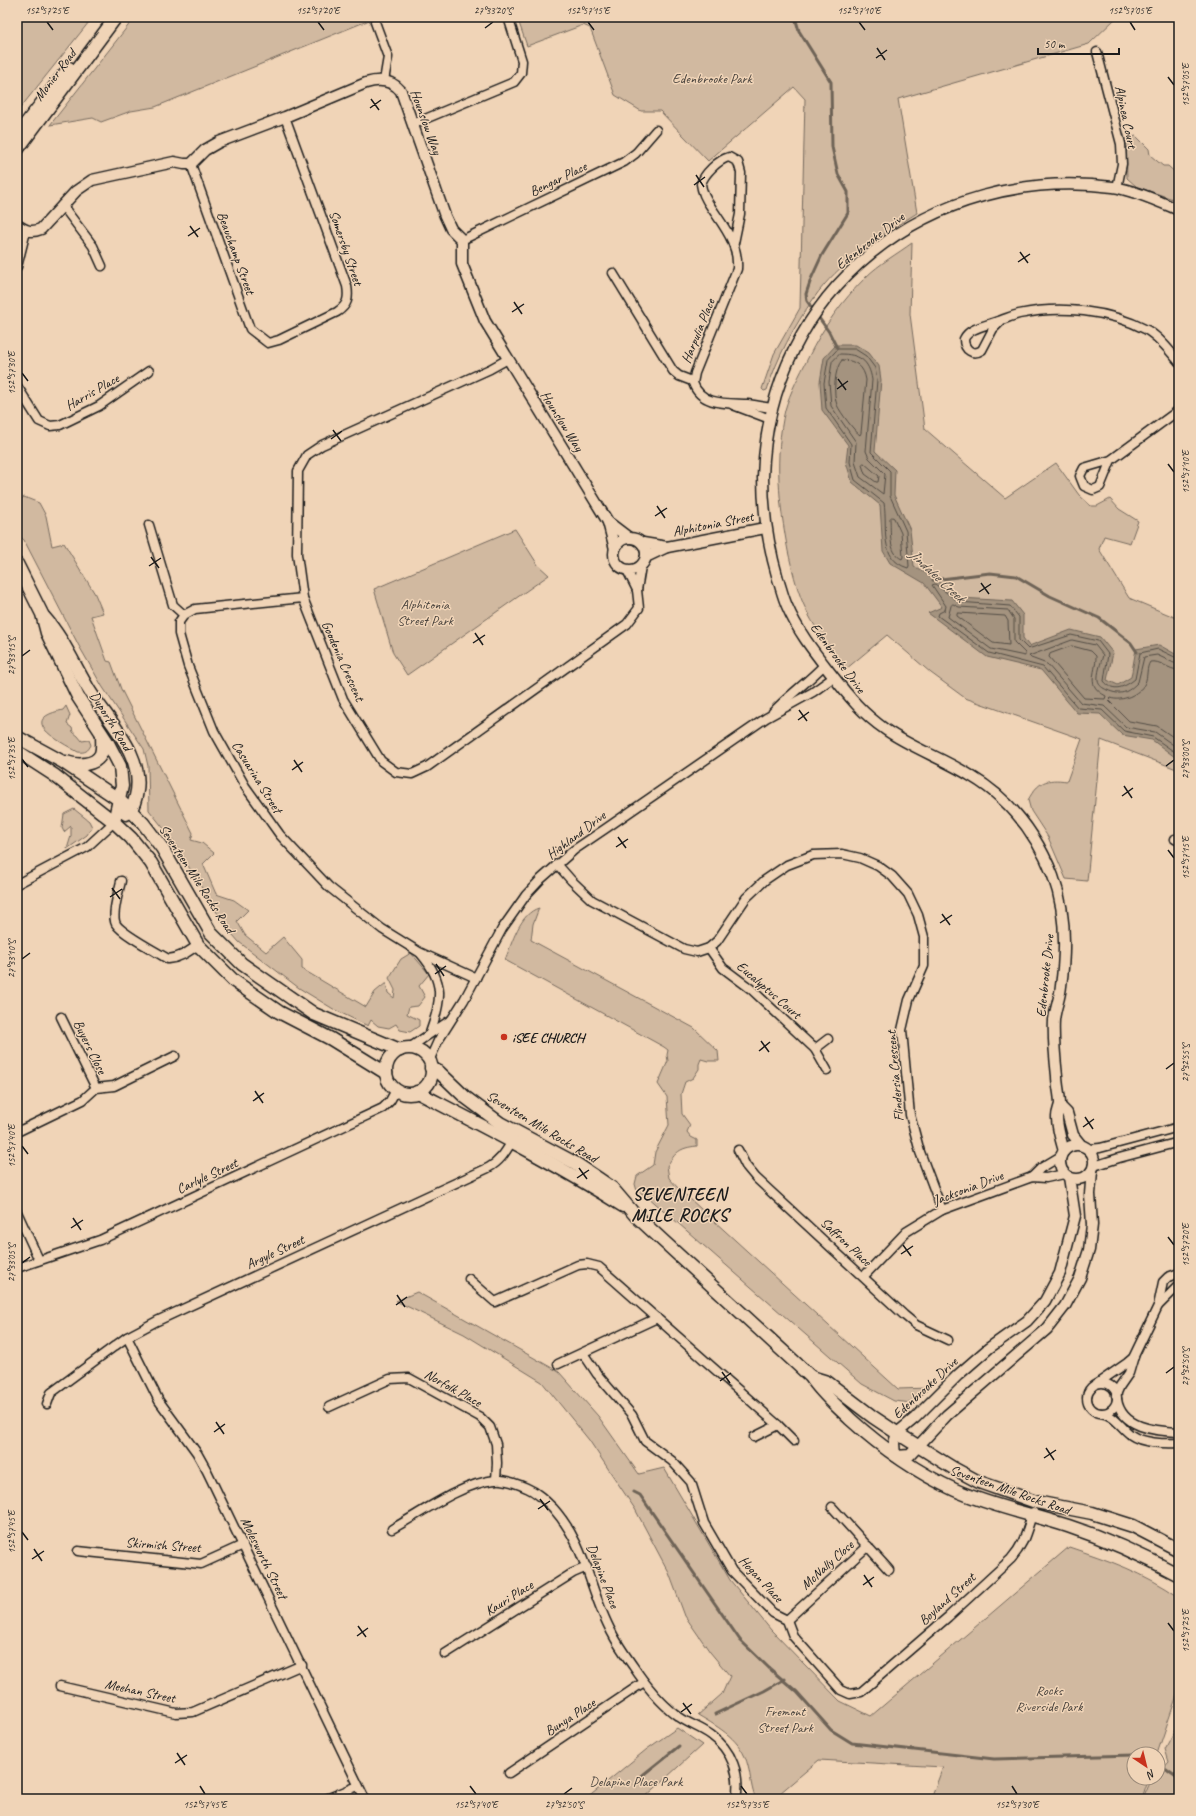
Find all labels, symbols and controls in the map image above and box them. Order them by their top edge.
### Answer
text: 152°57'25"E [25,4,70,17]
text: 152°57'20"E [296,4,341,17]
text: 27°33'20"S [474,4,514,17]
text: 152°57'15"E [566,4,611,17]
text: 152°57'10"E [837,4,882,17]
text: 152°57'05"E [1108,4,1153,17]
scale bar [1038,30,1119,56]
text: 50 m [1044,36,1066,52]
street label: Monier Road [30,44,81,104]
text: 152°57'05"E [1179,62,1192,107]
park label: Edenbrooke Park [672,70,754,87]
street label: Alpinea Court [1111,84,1141,151]
street label: Hounslow Way [406,87,446,158]
street label: Bengar Place [527,157,591,200]
street label: Somersby Street [325,208,367,289]
street label: Edenbrooke Drive [832,208,909,273]
street label: Beauchamp Street [213,209,259,298]
street label: Harpulia Place [677,295,719,366]
text: 152°57'30"E [5,350,18,395]
street label: Harris Place [62,369,123,414]
street label: Hounslow Way [537,388,588,455]
text: 152°57'10"E [1179,449,1192,494]
street label: Alphitonia Street [671,508,756,540]
water label: Jindalee Creek [904,544,971,608]
park label: Alphitonia Street Park [397,596,454,629]
street label: Goodenia Crescent [318,618,369,705]
street label: Edenbrooke Drive [807,620,870,698]
text: 27°33'15"S [5,635,18,675]
street label: Duporth Road [86,688,137,756]
text: 152°57'35"E [5,736,18,781]
street label: Casuarina Street [228,738,287,818]
text: 27°33'00"S [1179,739,1192,779]
street label: Highland Drive [543,806,610,863]
street label: Seventeen Mile Rocks Road [155,821,240,939]
text: 152°57'15"E [1179,835,1192,880]
street label: Edenbrooke Drive [1032,933,1058,1018]
text: 27°33'10"S [5,938,18,978]
street label: Eucalyptus Court [733,957,806,1024]
street label: Buyers Close [70,1017,111,1078]
street label: Flindersia Crescent [882,1028,907,1122]
place label: iSEE CHURCH [512,1029,587,1046]
marker: iSEE CHURCH [499,1032,509,1042]
text: 27°32'55"S [1179,1042,1192,1082]
street label: Seventeen Mile Rocks Road [483,1087,603,1168]
text: 152°57'40"E [5,1123,18,1168]
street label: Carlyle Street [174,1154,241,1198]
street label: Jacksonia Drive [930,1166,1007,1209]
district label: SEVENTEEN MILE ROCKS [631,1183,732,1226]
street label: Saffron Place [817,1214,876,1271]
text: 152°57'20"E [1179,1222,1192,1267]
street label: Argyle Street [243,1231,308,1273]
text: 27°33'05"S [5,1242,18,1282]
text: 27°32'50"S [1179,1346,1192,1386]
street label: Edenbrooke Drive [889,1353,962,1422]
street label: Norfolk Place [421,1365,486,1411]
street label: Seventeen Mile Rocks Road [947,1461,1075,1519]
text: 152°57'45"E [5,1509,18,1554]
street label: Molesworth Street [237,1514,292,1604]
street label: Skirmish Street [125,1534,202,1556]
street label: McNally Close [797,1536,858,1593]
street label: Delapine Place [583,1542,623,1612]
street label: Hogan Place [735,1552,788,1607]
street label: Boyland Street [915,1568,980,1629]
street label: Kauri Place [482,1576,537,1619]
text: 152°57'25"E [1179,1608,1192,1653]
street label: Meehan Street [103,1675,178,1707]
park label: Rocks Riverside Park [1016,1682,1083,1715]
street label: Bunya Place [542,1694,600,1740]
park label: Fremont Street Park [757,1703,814,1736]
north arrow [1126,1746,1166,1786]
text: N [1143,1767,1159,1783]
park label: Delapine Place Park [590,1773,684,1790]
text: 152°57'45"E [183,1798,228,1811]
text: 152°57'40"E [454,1798,499,1811]
text: 27°32'50"S [545,1798,585,1811]
text: 152°57'35"E [725,1798,770,1811]
text: 152°57'30"E [995,1798,1040,1811]

